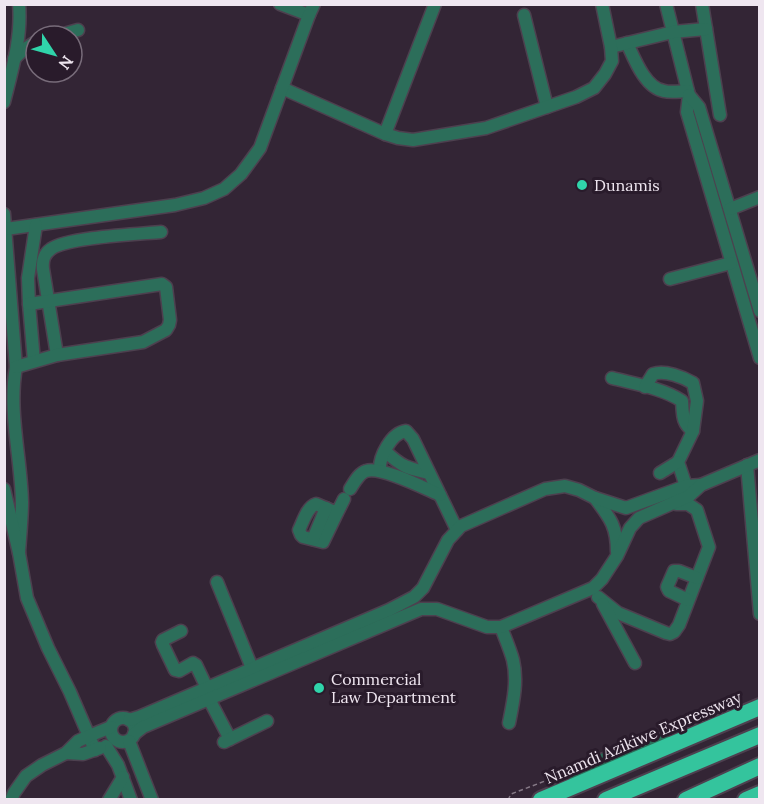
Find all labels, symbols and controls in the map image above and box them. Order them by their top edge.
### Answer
north arrow [24,24,84,84]
text: N [54,52,78,74]
place label: Dunamis [594,175,660,195]
marker: Dunamis [575,178,589,192]
place label: Commercial Law Department [331,669,457,707]
marker: Commercial Law Department [312,681,326,695]
street label: Nnamdi Azikiwe Expressway [542,686,745,788]

